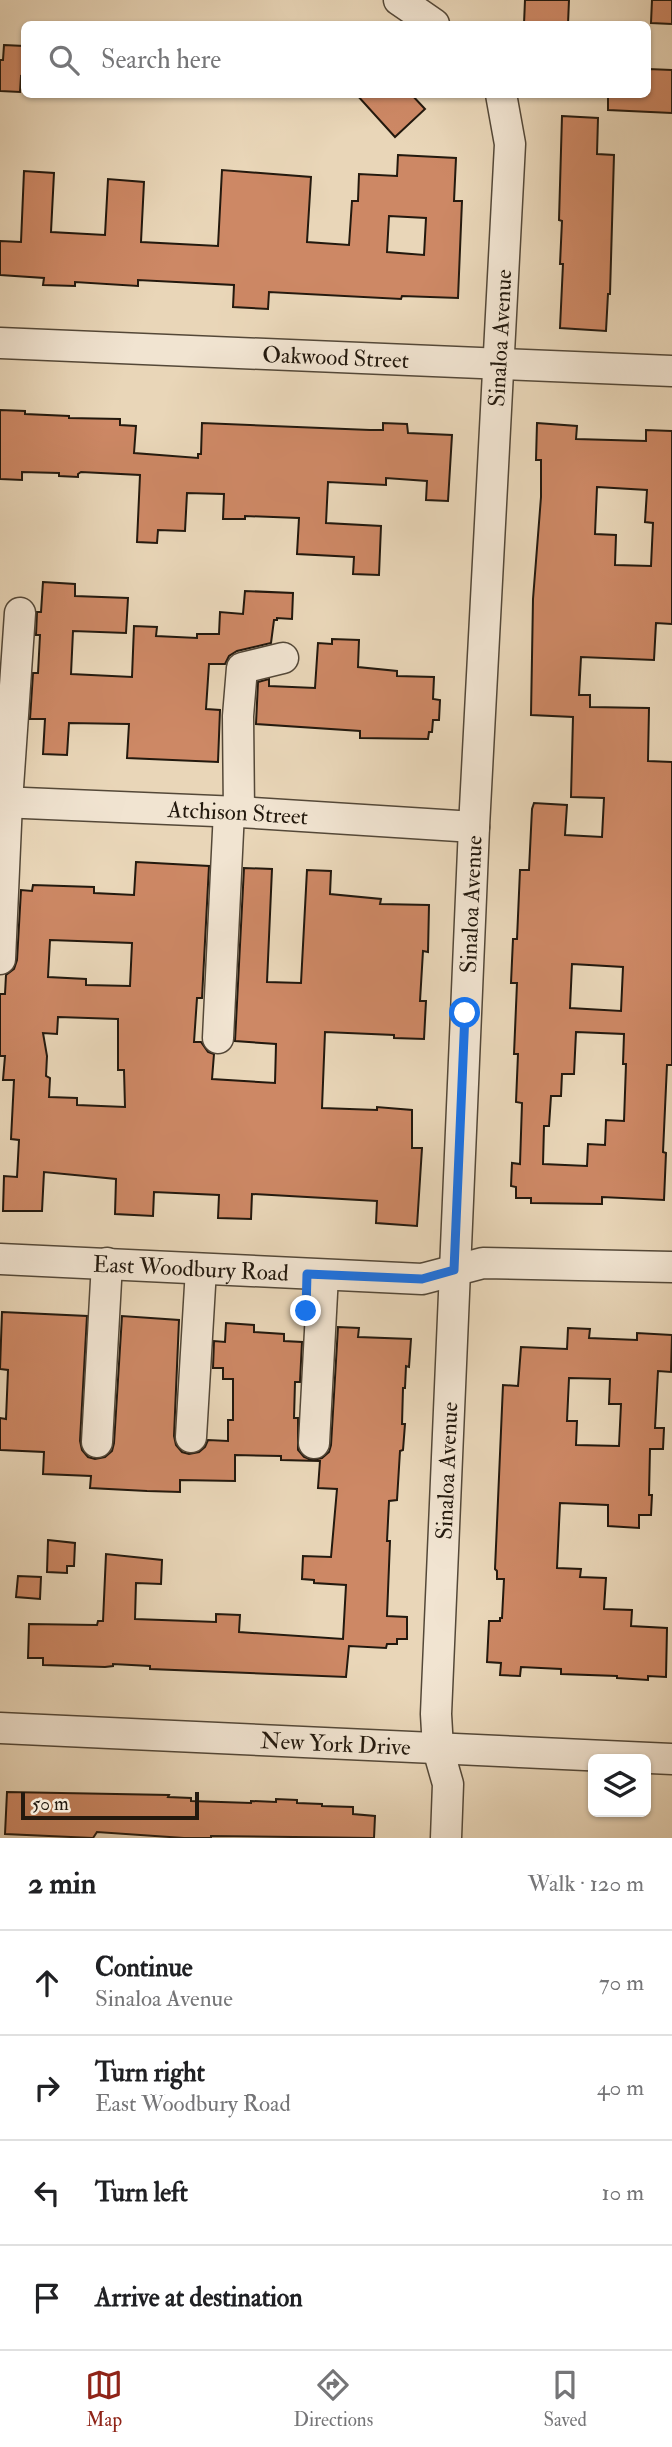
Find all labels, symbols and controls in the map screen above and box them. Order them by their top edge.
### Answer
search box [21,21,651,98]
icon: search [45,41,83,79]
text: Search here [101,44,221,76]
street label: Sinaloa Avenue [482,268,518,408]
street label: Oakwood Street [262,339,410,375]
street label: Atchison Street [166,794,309,831]
street label: Sinaloa Avenue [453,834,488,974]
route start [449,997,480,1028]
street label: East Woodbury Road [92,1249,289,1287]
route end [290,1295,321,1326]
street label: Sinaloa Avenue [429,1401,464,1540]
street label: New York Drive [260,1726,412,1761]
map controls [588,1754,651,1817]
button: layers [588,1754,651,1817]
scale bar [21,1789,200,1821]
text: 50 m [32,1792,69,1816]
text: 2 min [28,1865,96,1902]
text: Walk · 120 m [528,1869,644,1898]
text: Continue [95,1952,193,1984]
icon: ahead [28,1964,66,2002]
text: 70 m [599,1968,644,1997]
text: Sinaloa Avenue [95,1984,233,2013]
text: Turn right [95,2057,205,2089]
icon: right [28,2069,66,2107]
text: 40 m [597,2073,644,2102]
text: East Woodbury Road [95,2089,291,2118]
icon: left [28,2174,66,2212]
text: Turn left [95,2177,188,2209]
text: 10 m [601,2178,644,2207]
icon: arrive [28,2279,66,2317]
text: Arrive at destination [95,2282,303,2314]
tab: Map [85,2366,123,2432]
tab: Directions [293,2366,373,2432]
tab: Saved [543,2366,587,2432]

